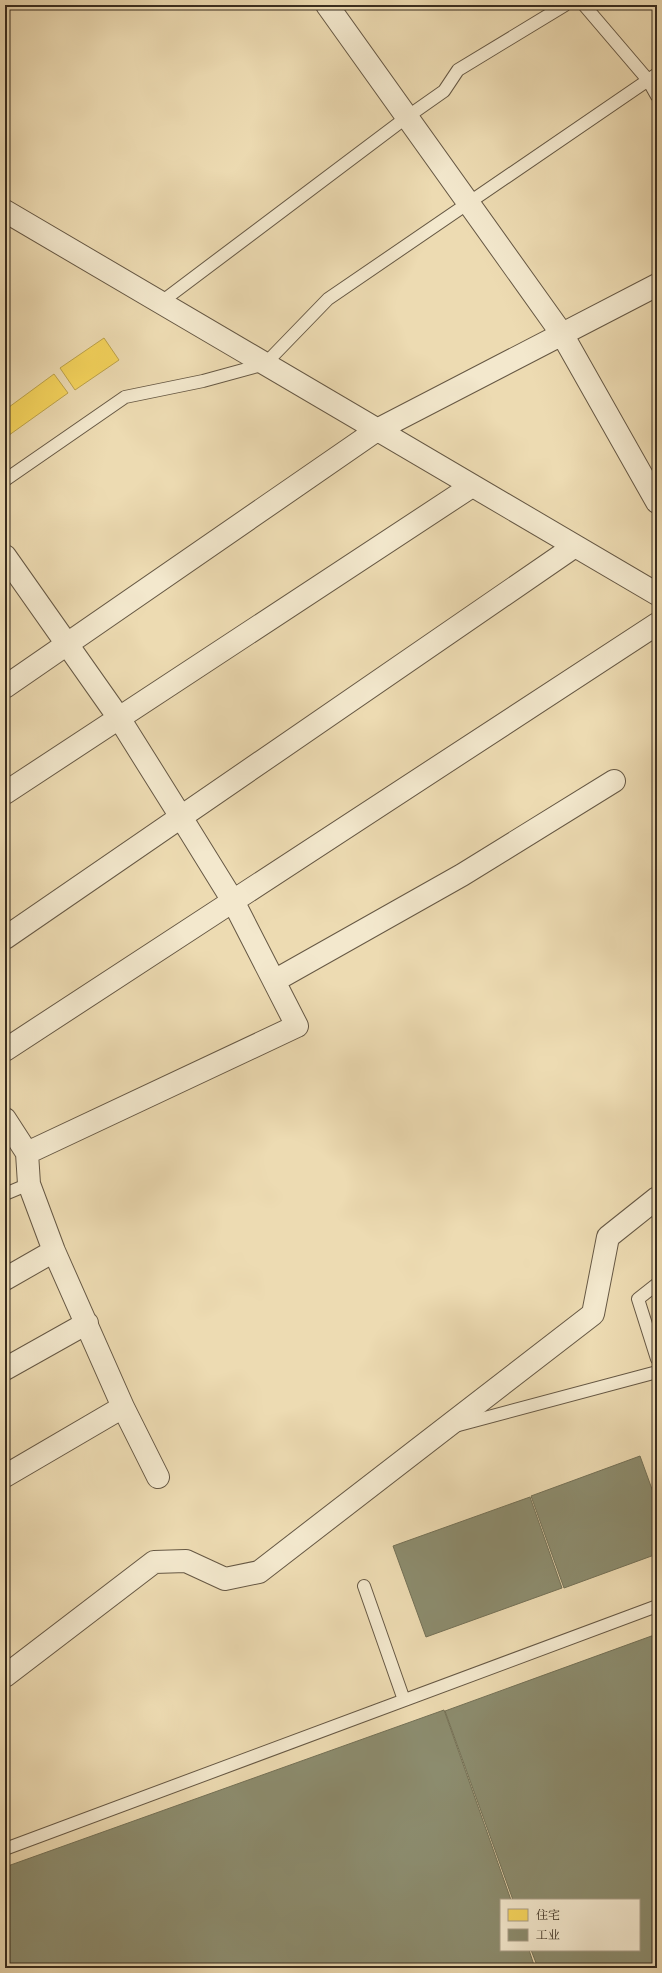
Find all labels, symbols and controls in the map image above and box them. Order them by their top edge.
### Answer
legend [500,1899,640,1951]
text: 住宅 [536,1908,560,1923]
text: 工业 [536,1928,560,1943]

